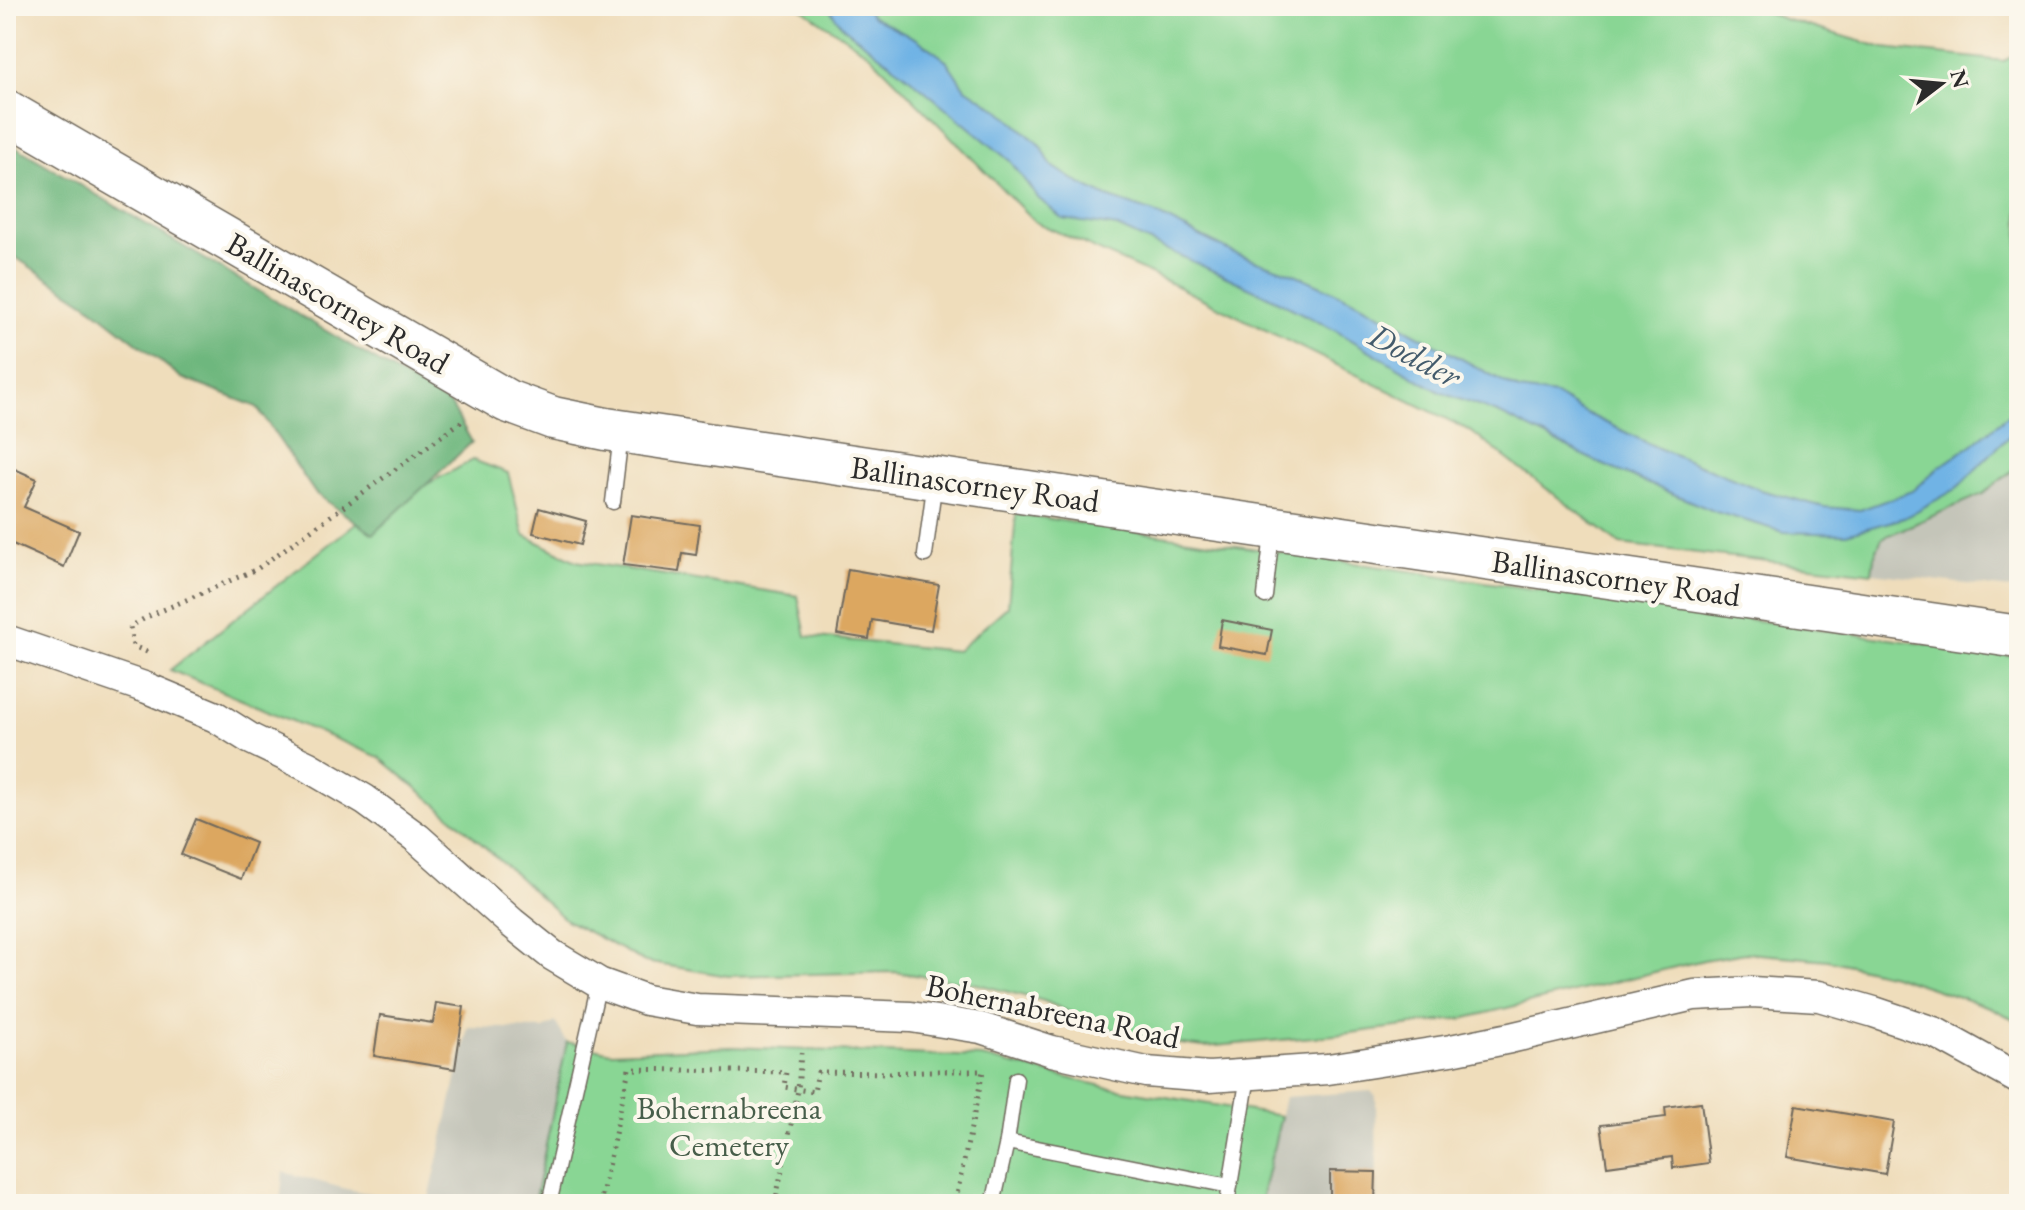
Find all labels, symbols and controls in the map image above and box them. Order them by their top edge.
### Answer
north arrow [1901,44,1981,124]
text: N [1943,66,1976,91]
street label: Ballinascorney Road [219,222,458,384]
water label: Dodder [1360,312,1470,398]
street label: Ballinascorney Road [848,446,1103,522]
street label: Ballinascorney Road [1489,540,1744,616]
street label: Bohernabreena Road [922,964,1184,1059]
park label: Bohernabreena Cemetery [637,1087,822,1166]

